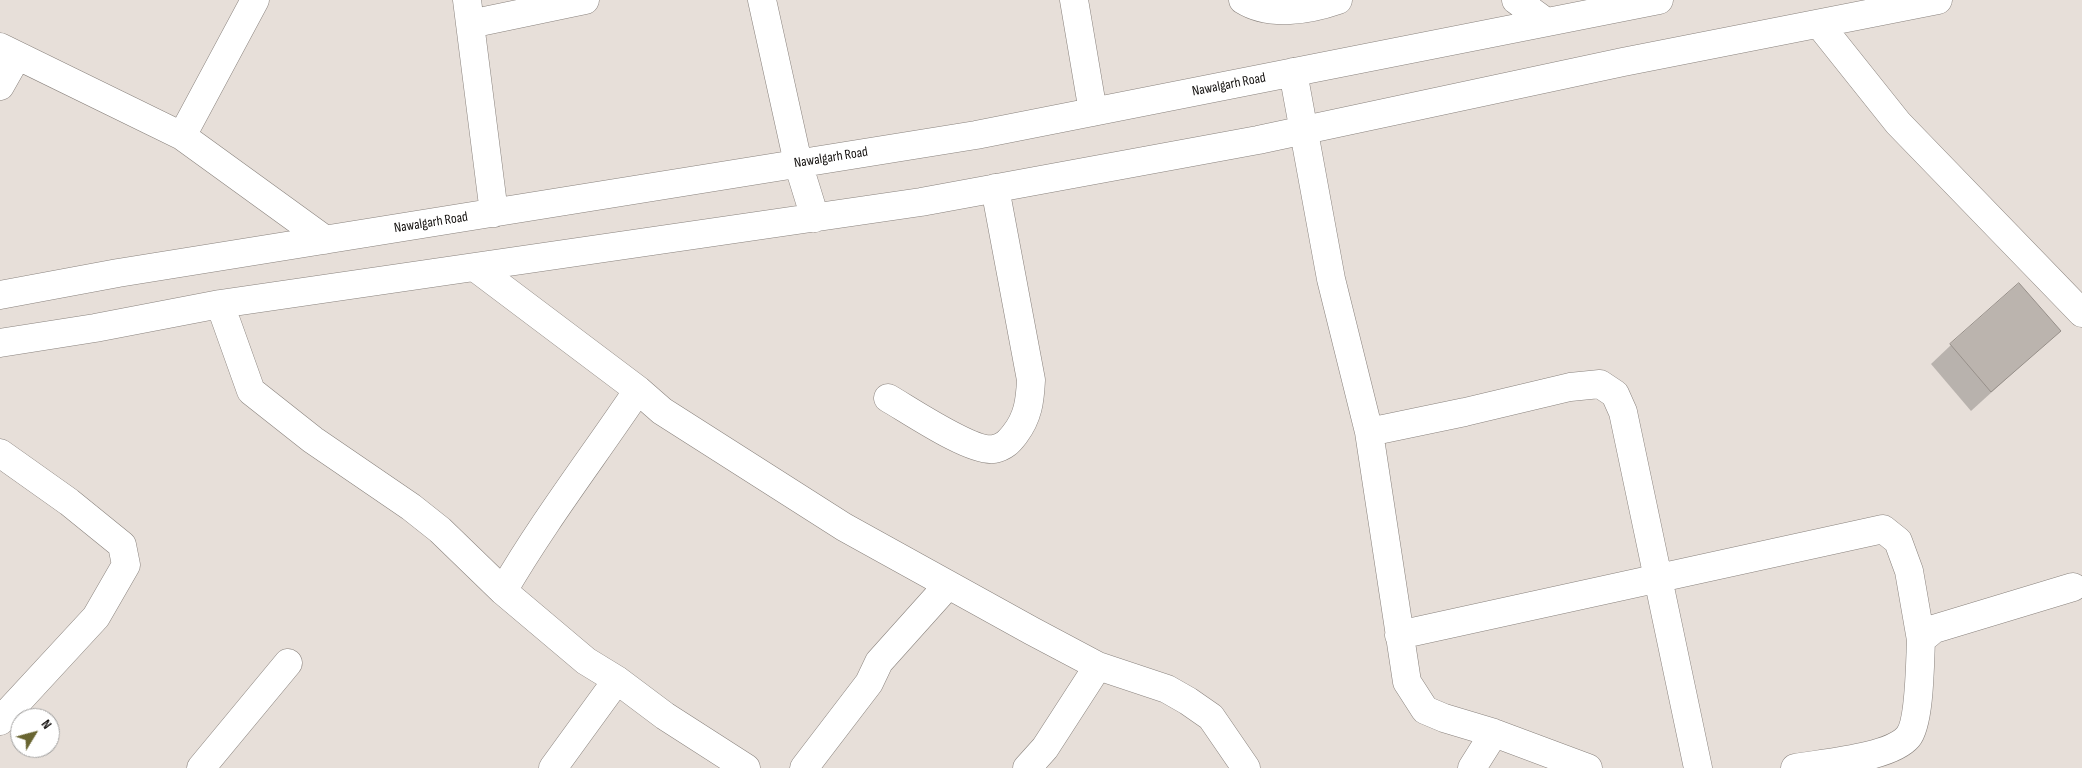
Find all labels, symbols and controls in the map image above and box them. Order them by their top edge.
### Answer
street label: Nawalgarh Road [1191,70,1267,100]
street label: Nawalgarh Road [793,144,869,172]
street label: Nawalgarh Road [393,209,469,237]
north arrow [10,708,60,758]
text: N [38,716,56,732]

